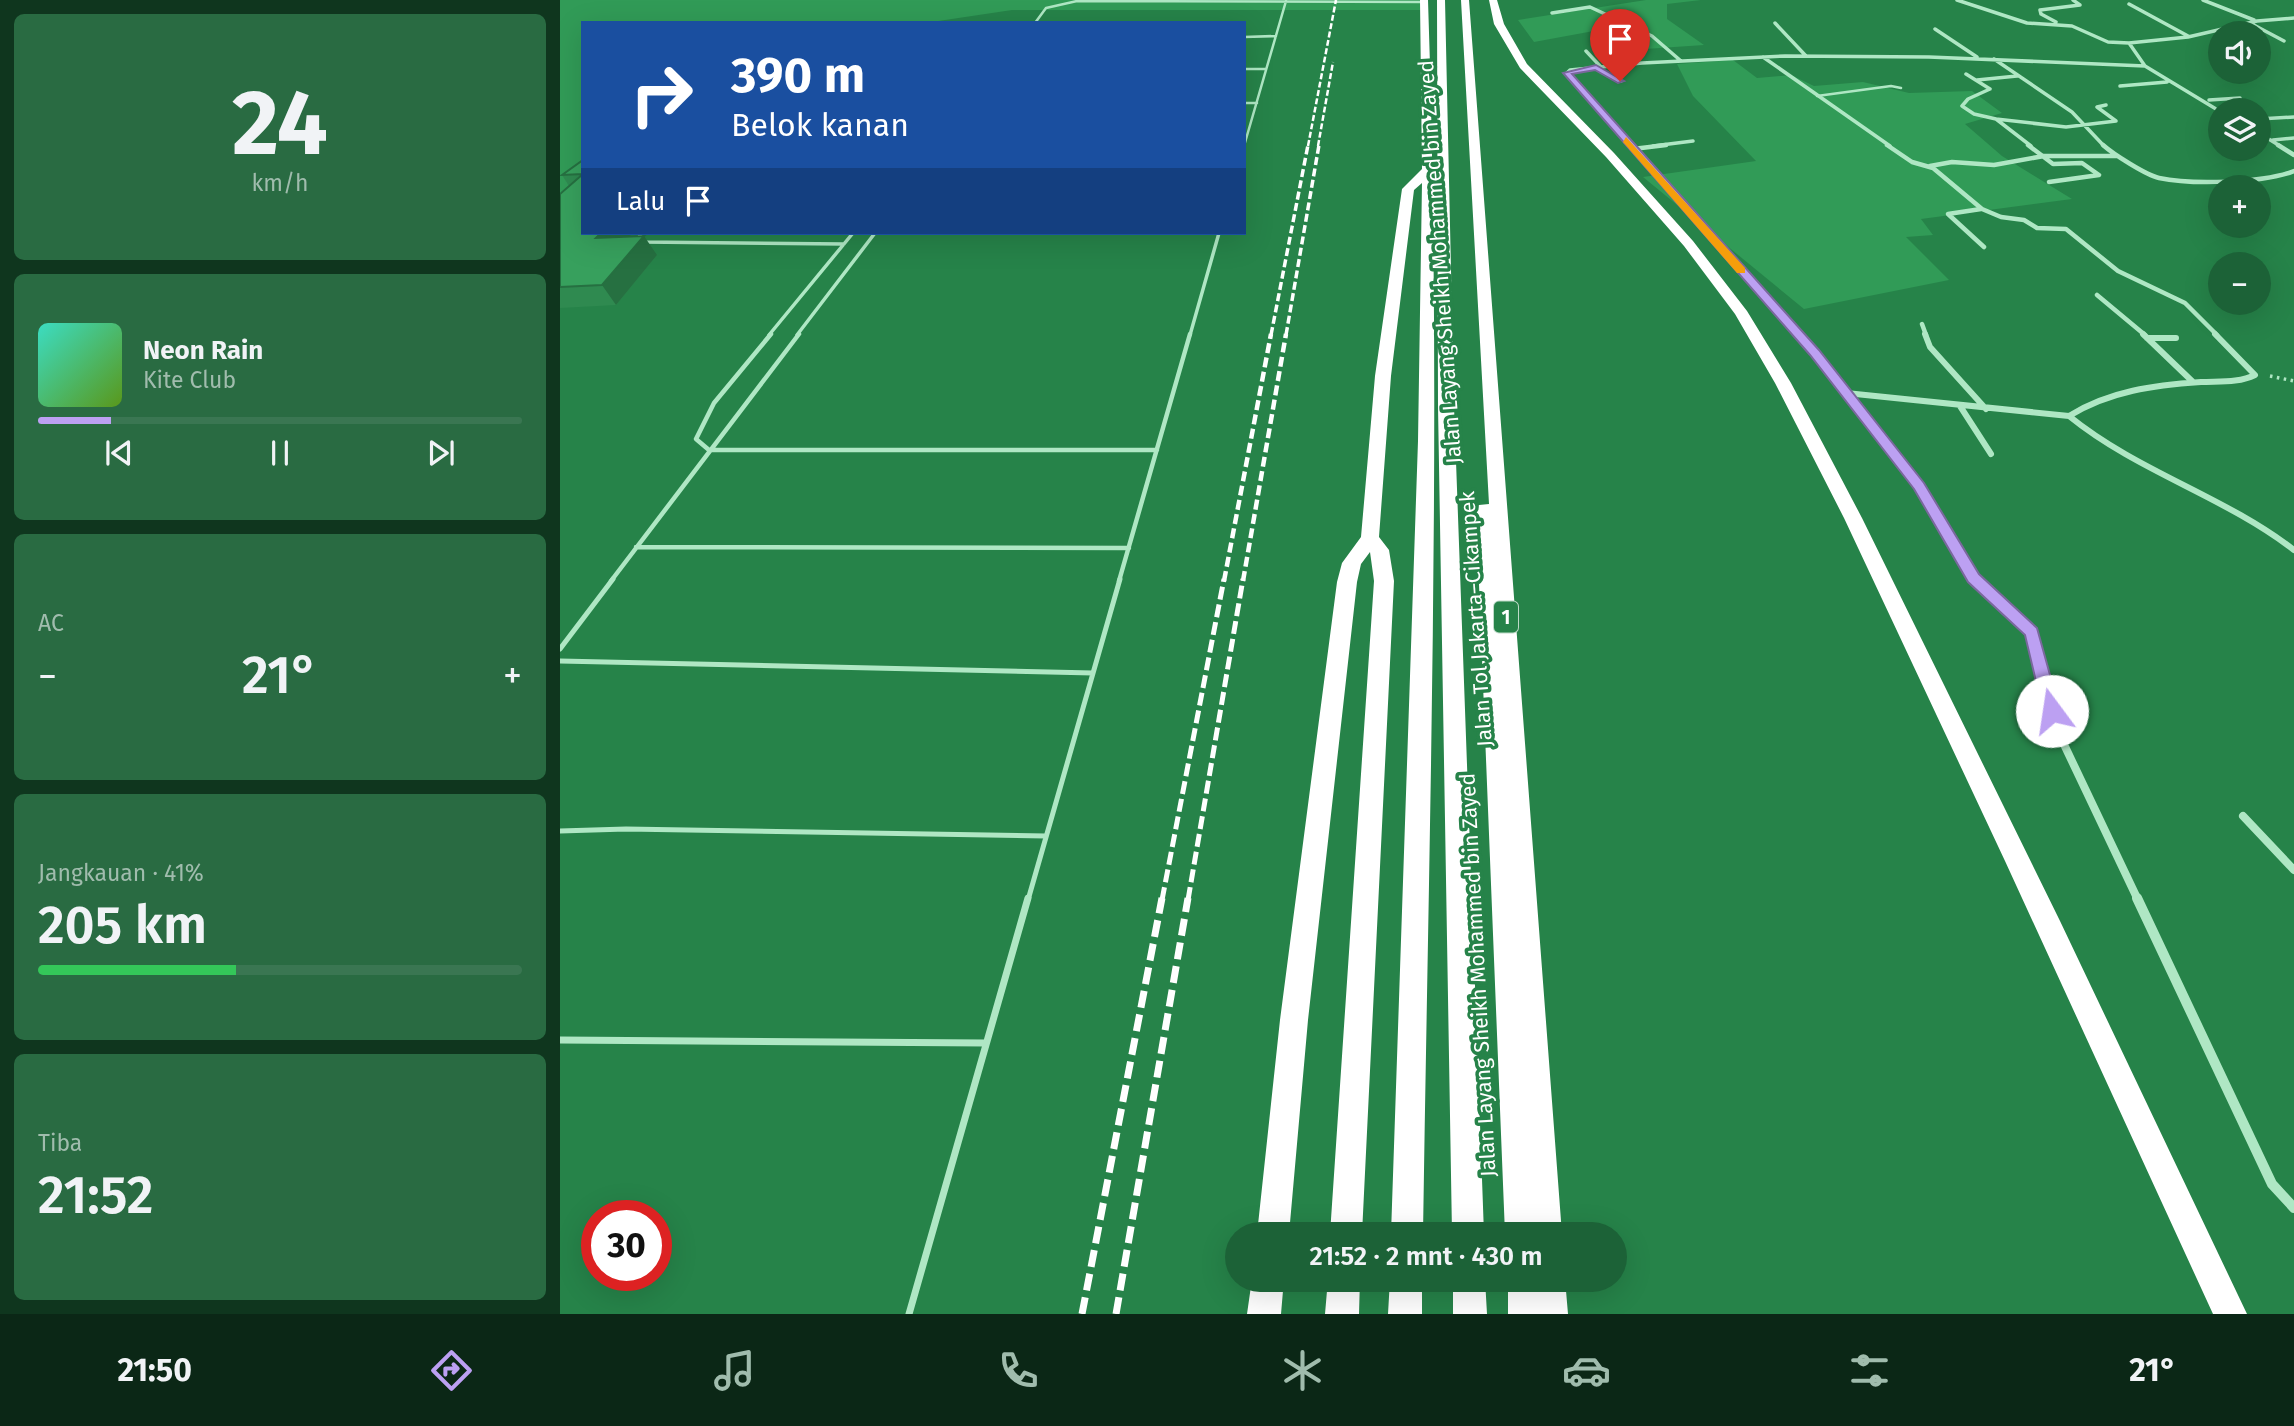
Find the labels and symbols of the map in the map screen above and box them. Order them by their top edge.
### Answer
pin [1590,9,1650,81]
street label: Jalan Layang Sheikh Mohammed bin Zayed [1413,59,1467,465]
street label: Jalan Tol Jakarta–Cikampek [1454,490,1498,748]
road number: 1 [1494,602,1518,632]
position arrow [2015,674,2089,748]
street label: Jalan Layang Sheikh Mohammed bin Zayed [1454,772,1502,1178]
speed limit sign: 30 [581,1200,672,1291]

